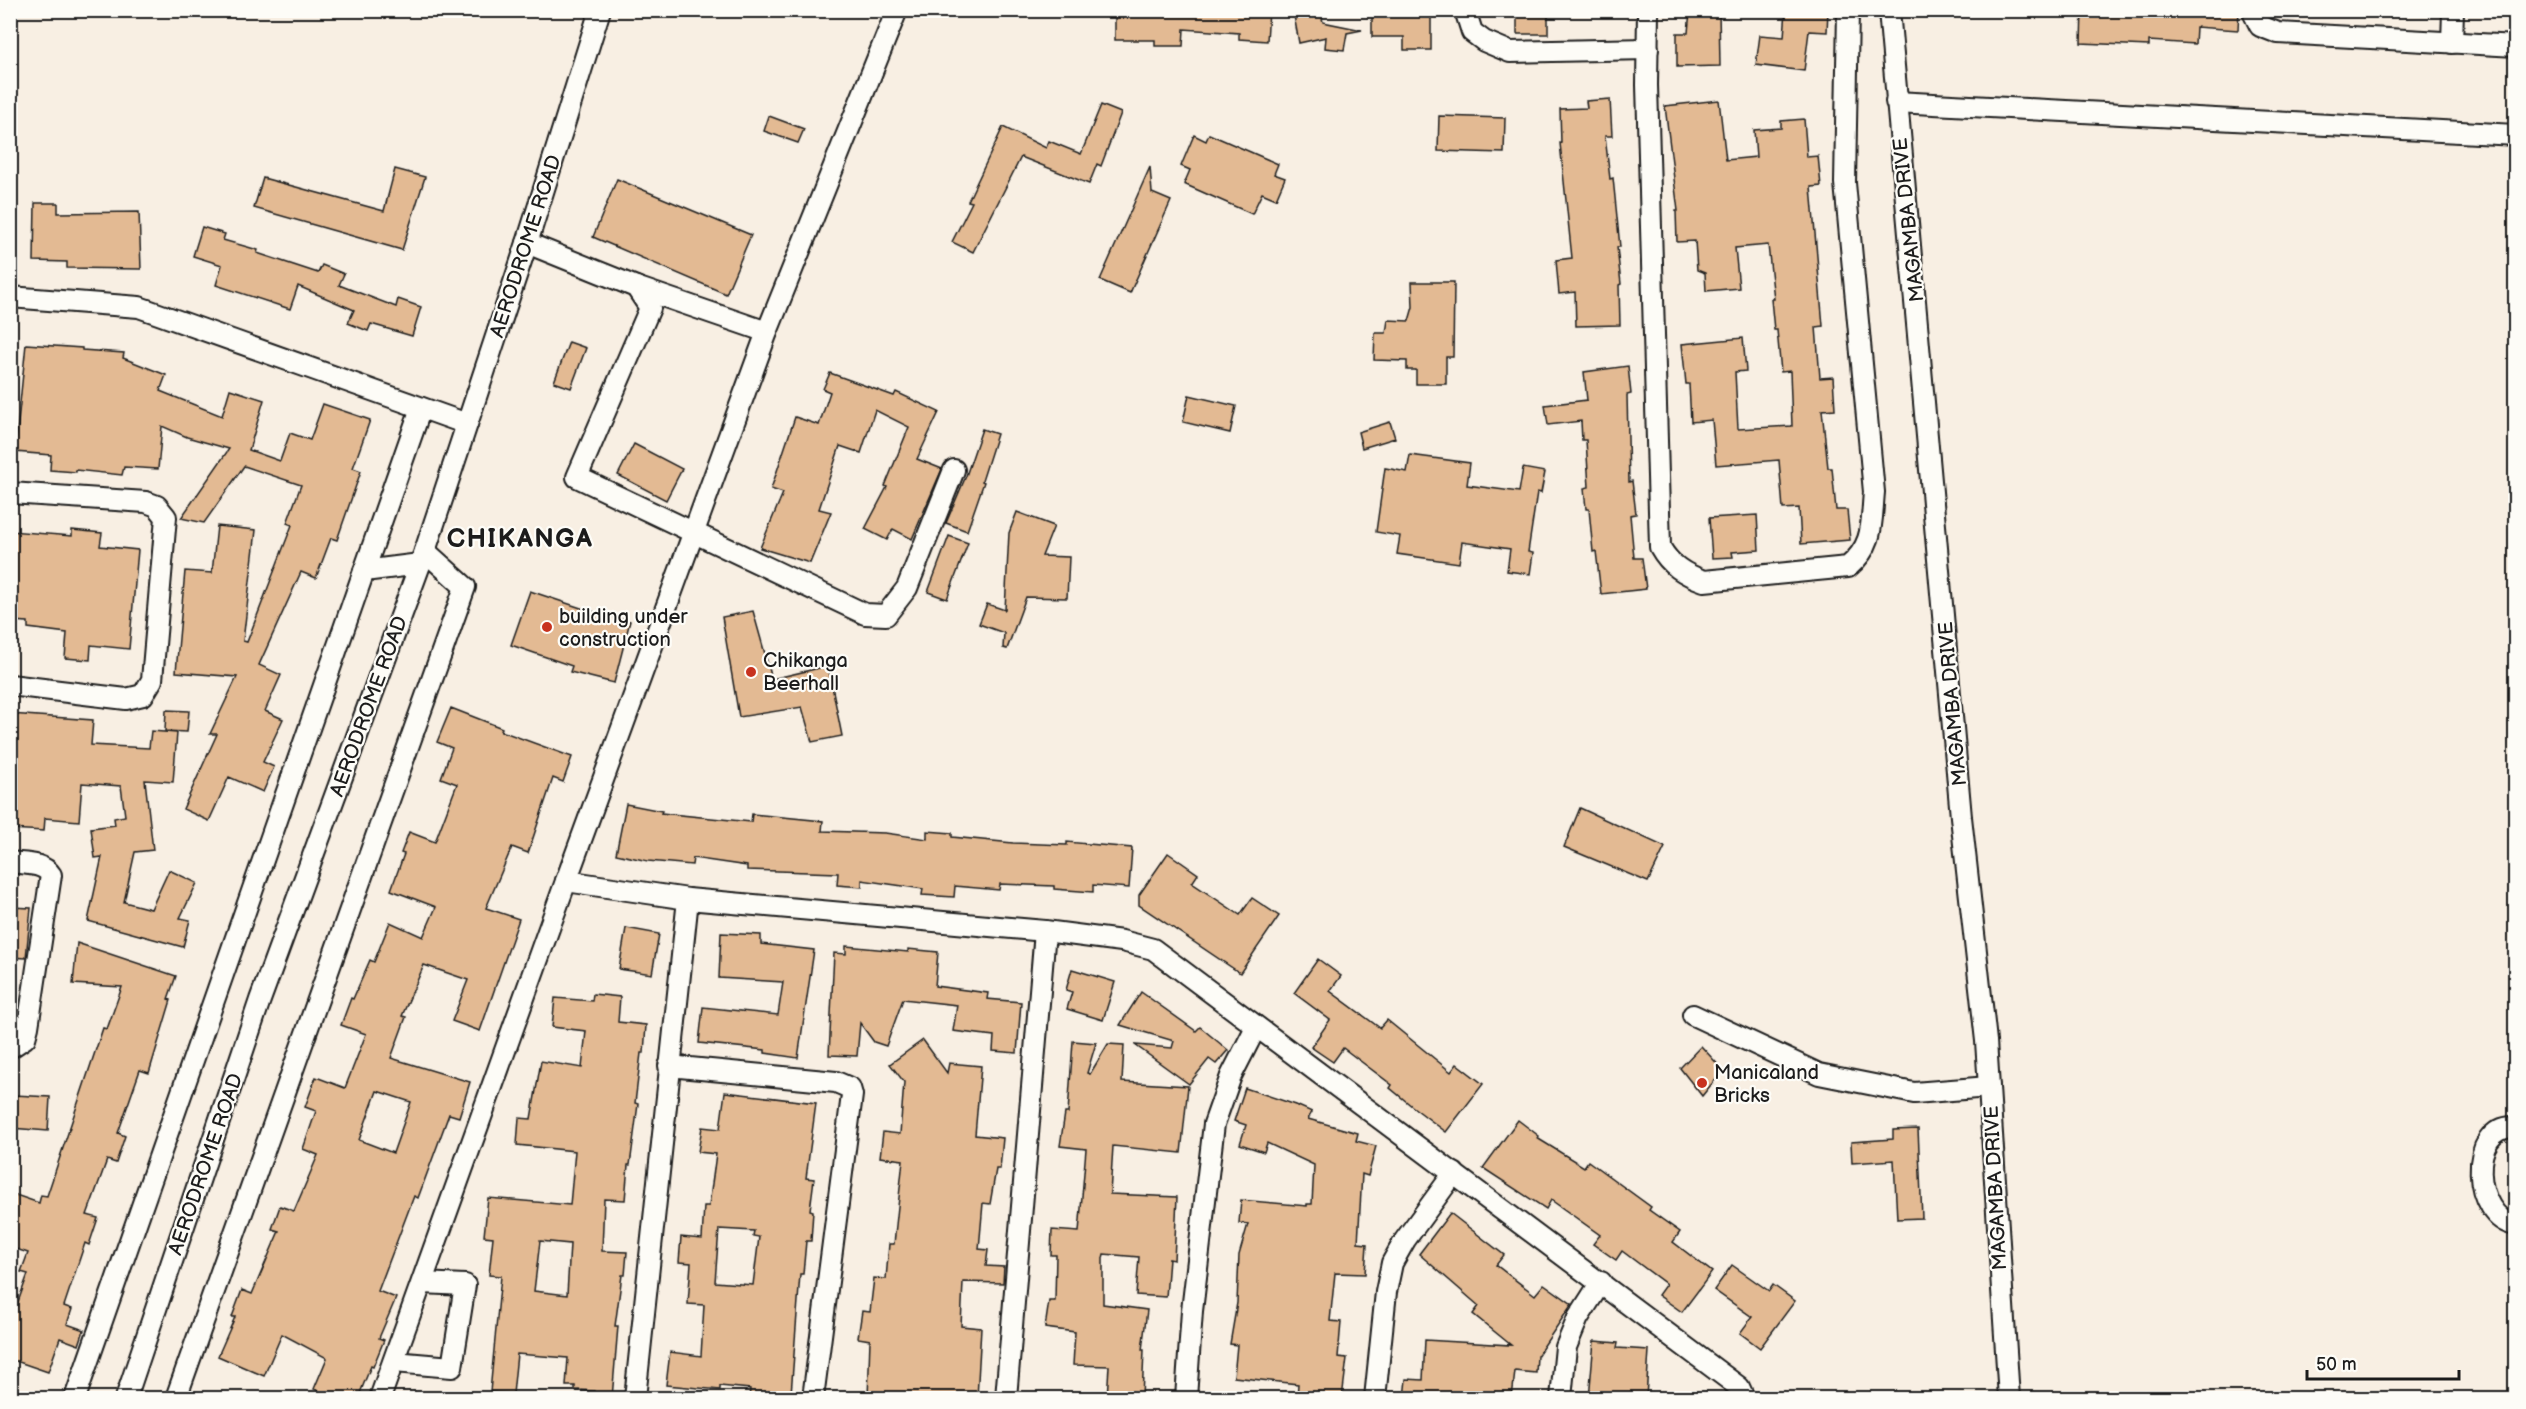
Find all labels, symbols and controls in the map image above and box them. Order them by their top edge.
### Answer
street label: MAGAMBA DRIVE [1888,137,1930,303]
street label: AERODROME ROAD [485,152,567,341]
district label: CHIKANGA [447,524,593,555]
place label: building under construction [559,605,688,652]
street label: AERODROME ROAD [325,613,413,800]
marker: building under construction [540,620,554,634]
street label: MAGAMBA DRIVE [1934,621,1972,787]
place label: Chikanga Beerhall [763,649,848,696]
marker: Chikanga Beerhall [744,665,758,679]
place label: Manicaland Bricks [1714,1061,1819,1108]
street label: AERODROME ROAD [164,1070,248,1258]
marker: Manicaland Bricks [1695,1076,1709,1090]
street label: MAGAMBA DRIVE [1980,1105,2012,1271]
scale bar [2307,1343,2458,1381]
text: 50 m [2316,1354,2357,1375]

